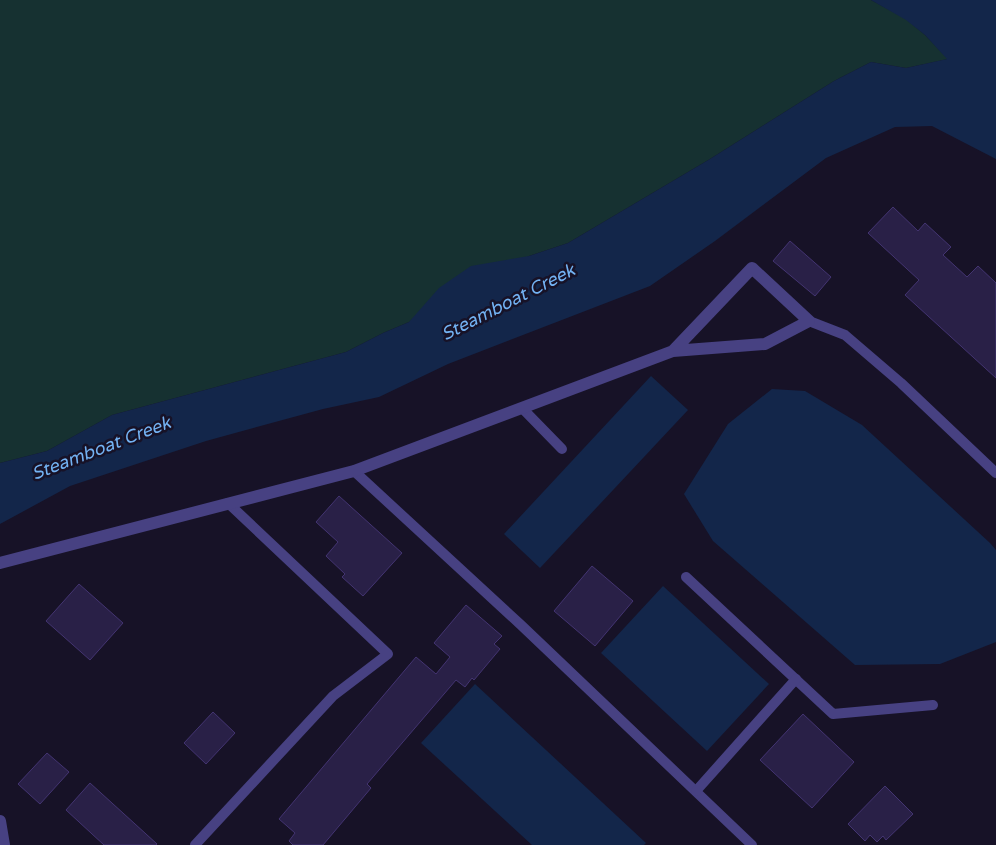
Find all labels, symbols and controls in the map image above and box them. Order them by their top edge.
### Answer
water label: Steamboat Creek [437,258,580,345]
water label: Steamboat Creek [28,411,175,485]

